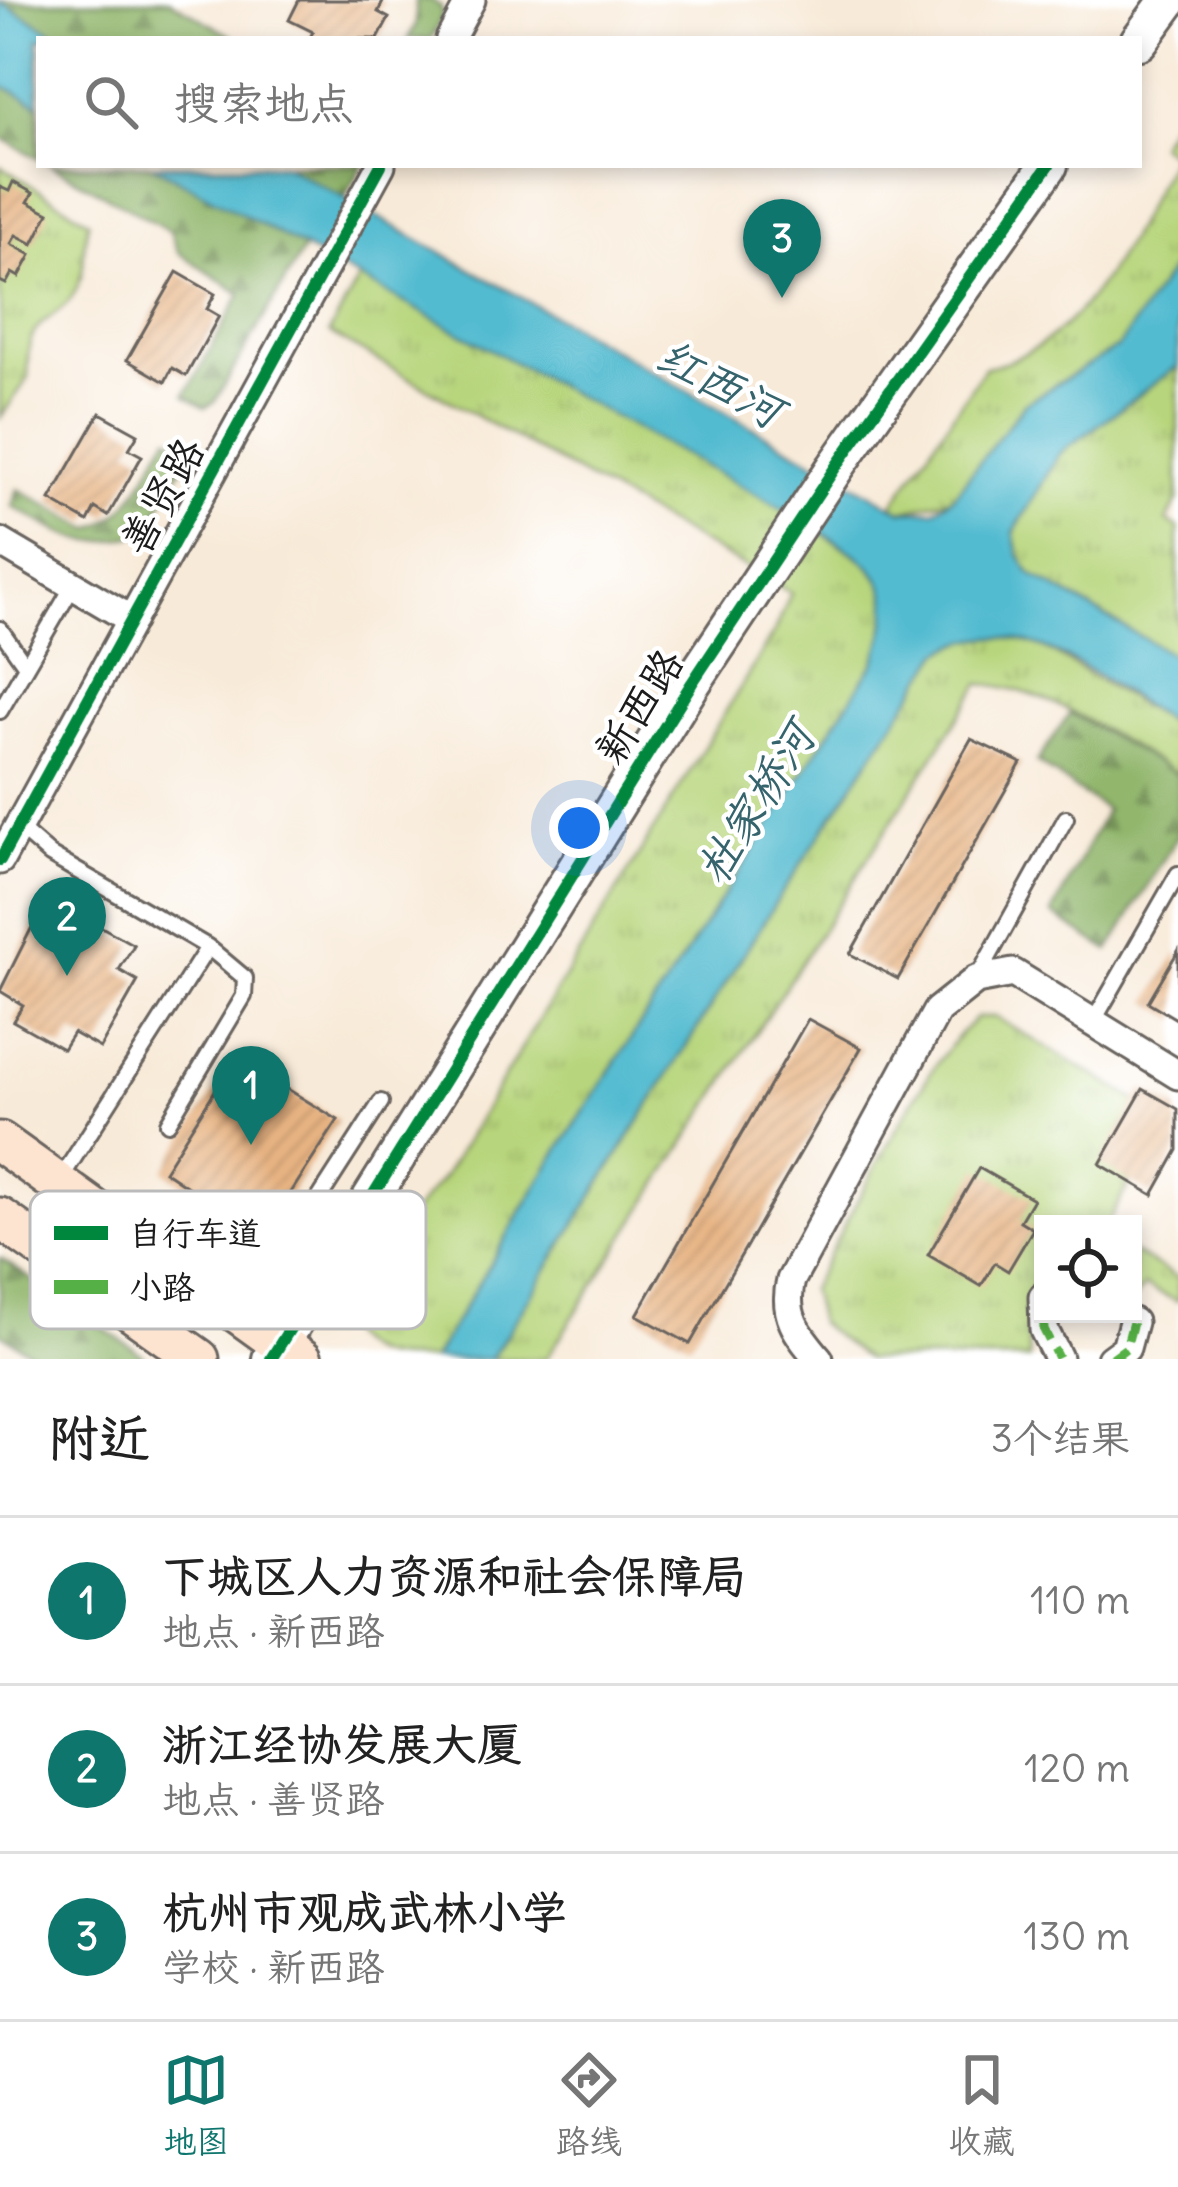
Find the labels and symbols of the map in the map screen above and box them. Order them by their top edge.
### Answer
pin: 3 [743,199,821,298]
water label: 红西河 [647,327,799,443]
street label: 善贤路 [109,428,215,564]
street label: 新西路 [584,639,694,773]
water label: 杜家桥河 [684,706,830,894]
your location [549,798,609,858]
pin: 2 [28,877,106,976]
pin: 1 [212,1046,290,1145]
legend [30,1191,426,1329]
text: 自行车道 [129,1212,261,1254]
text: 小路 [129,1266,195,1308]

